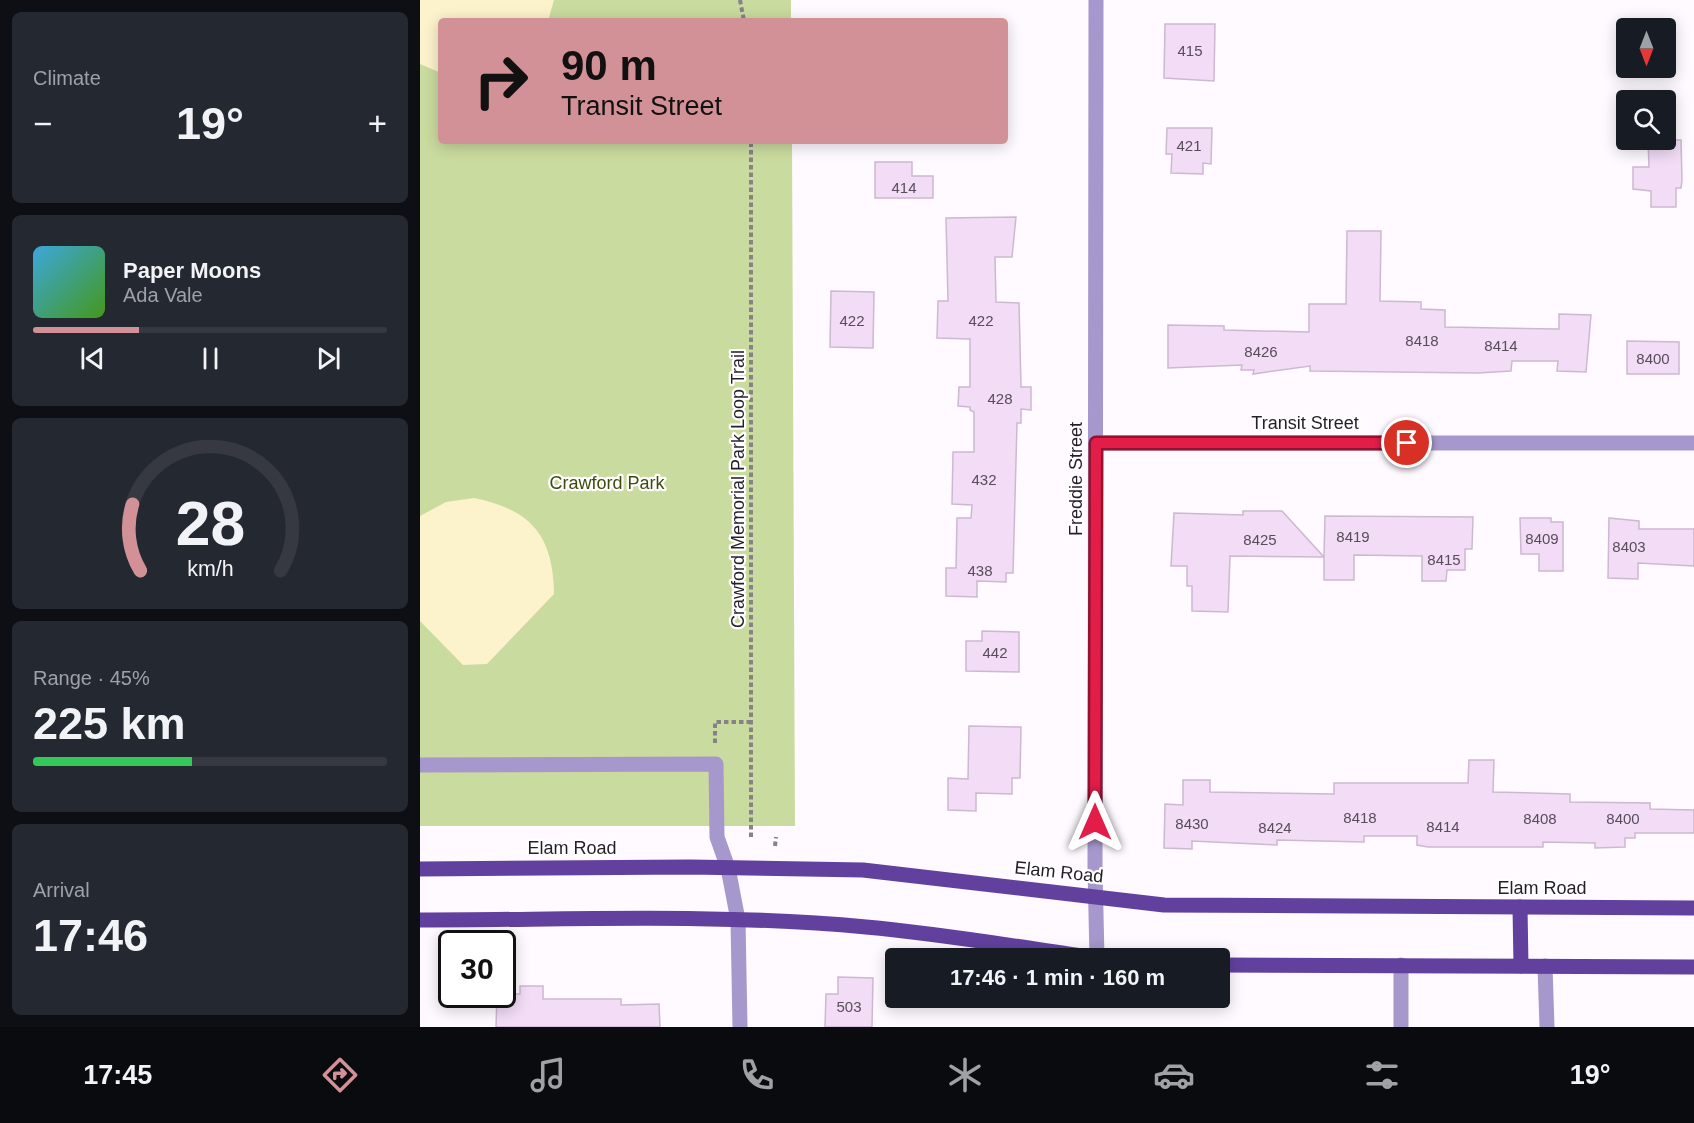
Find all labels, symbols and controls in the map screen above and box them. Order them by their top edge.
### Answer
north arrow [1616,18,1676,78]
map controls [1616,18,1676,150]
icon: right [462,42,540,120]
text: 90 m [561,42,657,89]
house number: 415 [1177,42,1203,59]
text: Climate [33,67,101,89]
button: search [1616,90,1676,150]
text: Transit Street [561,91,722,121]
text: 19° [176,98,244,149]
text: − [33,105,52,142]
text: + [368,105,387,142]
house number: 421 [1176,137,1202,154]
house number: 414 [891,179,917,196]
text: Paper Moons [123,258,261,283]
text: Ada Vale [123,284,203,306]
house number: 422 [839,312,865,329]
house number: 422 [968,312,994,329]
house number: 8418 [1405,332,1439,349]
house number: 8414 [1484,337,1518,354]
icon: previous [76,342,109,375]
icon: pause [194,342,227,375]
icon: next [312,342,345,375]
house number: 8426 [1244,343,1278,360]
street label: Crawford Memorial Park Loop Trail [728,350,748,628]
house number: 8400 [1636,350,1670,367]
house number: 428 [987,390,1013,407]
street label: Transit Street [1251,413,1359,433]
pin [1381,417,1432,468]
street label: Freddie Street [1066,422,1086,536]
icon: arrive [1390,426,1423,459]
house number: 432 [971,471,997,488]
park label: Crawford Park [549,473,666,493]
text: 28 [175,489,245,558]
house number: 8419 [1336,528,1370,545]
house number: 8409 [1525,530,1559,547]
house number: 8425 [1243,531,1277,548]
house number: 8403 [1612,538,1646,555]
house number: 8415 [1427,551,1461,568]
text: km/h [187,557,233,581]
house number: 438 [967,562,993,579]
house number: 442 [982,644,1008,661]
text: Range · 45% [33,667,150,689]
text: 225 km [33,698,186,749]
position arrow [1063,790,1127,854]
house number: 8418 [1343,809,1377,826]
house number: 8408 [1523,810,1557,827]
house number: 8400 [1606,810,1640,827]
house number: 8430 [1175,815,1209,832]
house number: 8414 [1426,818,1460,835]
house number: 8424 [1258,819,1292,836]
street label: Elam Road [527,838,617,858]
street label: Elam Road [1014,857,1104,887]
street label: Elam Road [1497,878,1587,898]
text: Arrival [33,879,90,901]
text: 17:46 [33,910,148,961]
speed limit sign: 30 [438,930,516,1008]
text: 17:46 · 1 min · 160 m [950,965,1165,990]
house number: 503 [836,998,862,1015]
icon: directions [319,1054,361,1096]
icon: music [527,1054,569,1096]
icon: phone [736,1054,778,1096]
icon: climate [944,1054,986,1096]
icon: car [1153,1054,1195,1096]
icon: filters [1361,1054,1403,1096]
text: 17:45 [83,1060,152,1090]
text: 19° [1570,1060,1611,1090]

